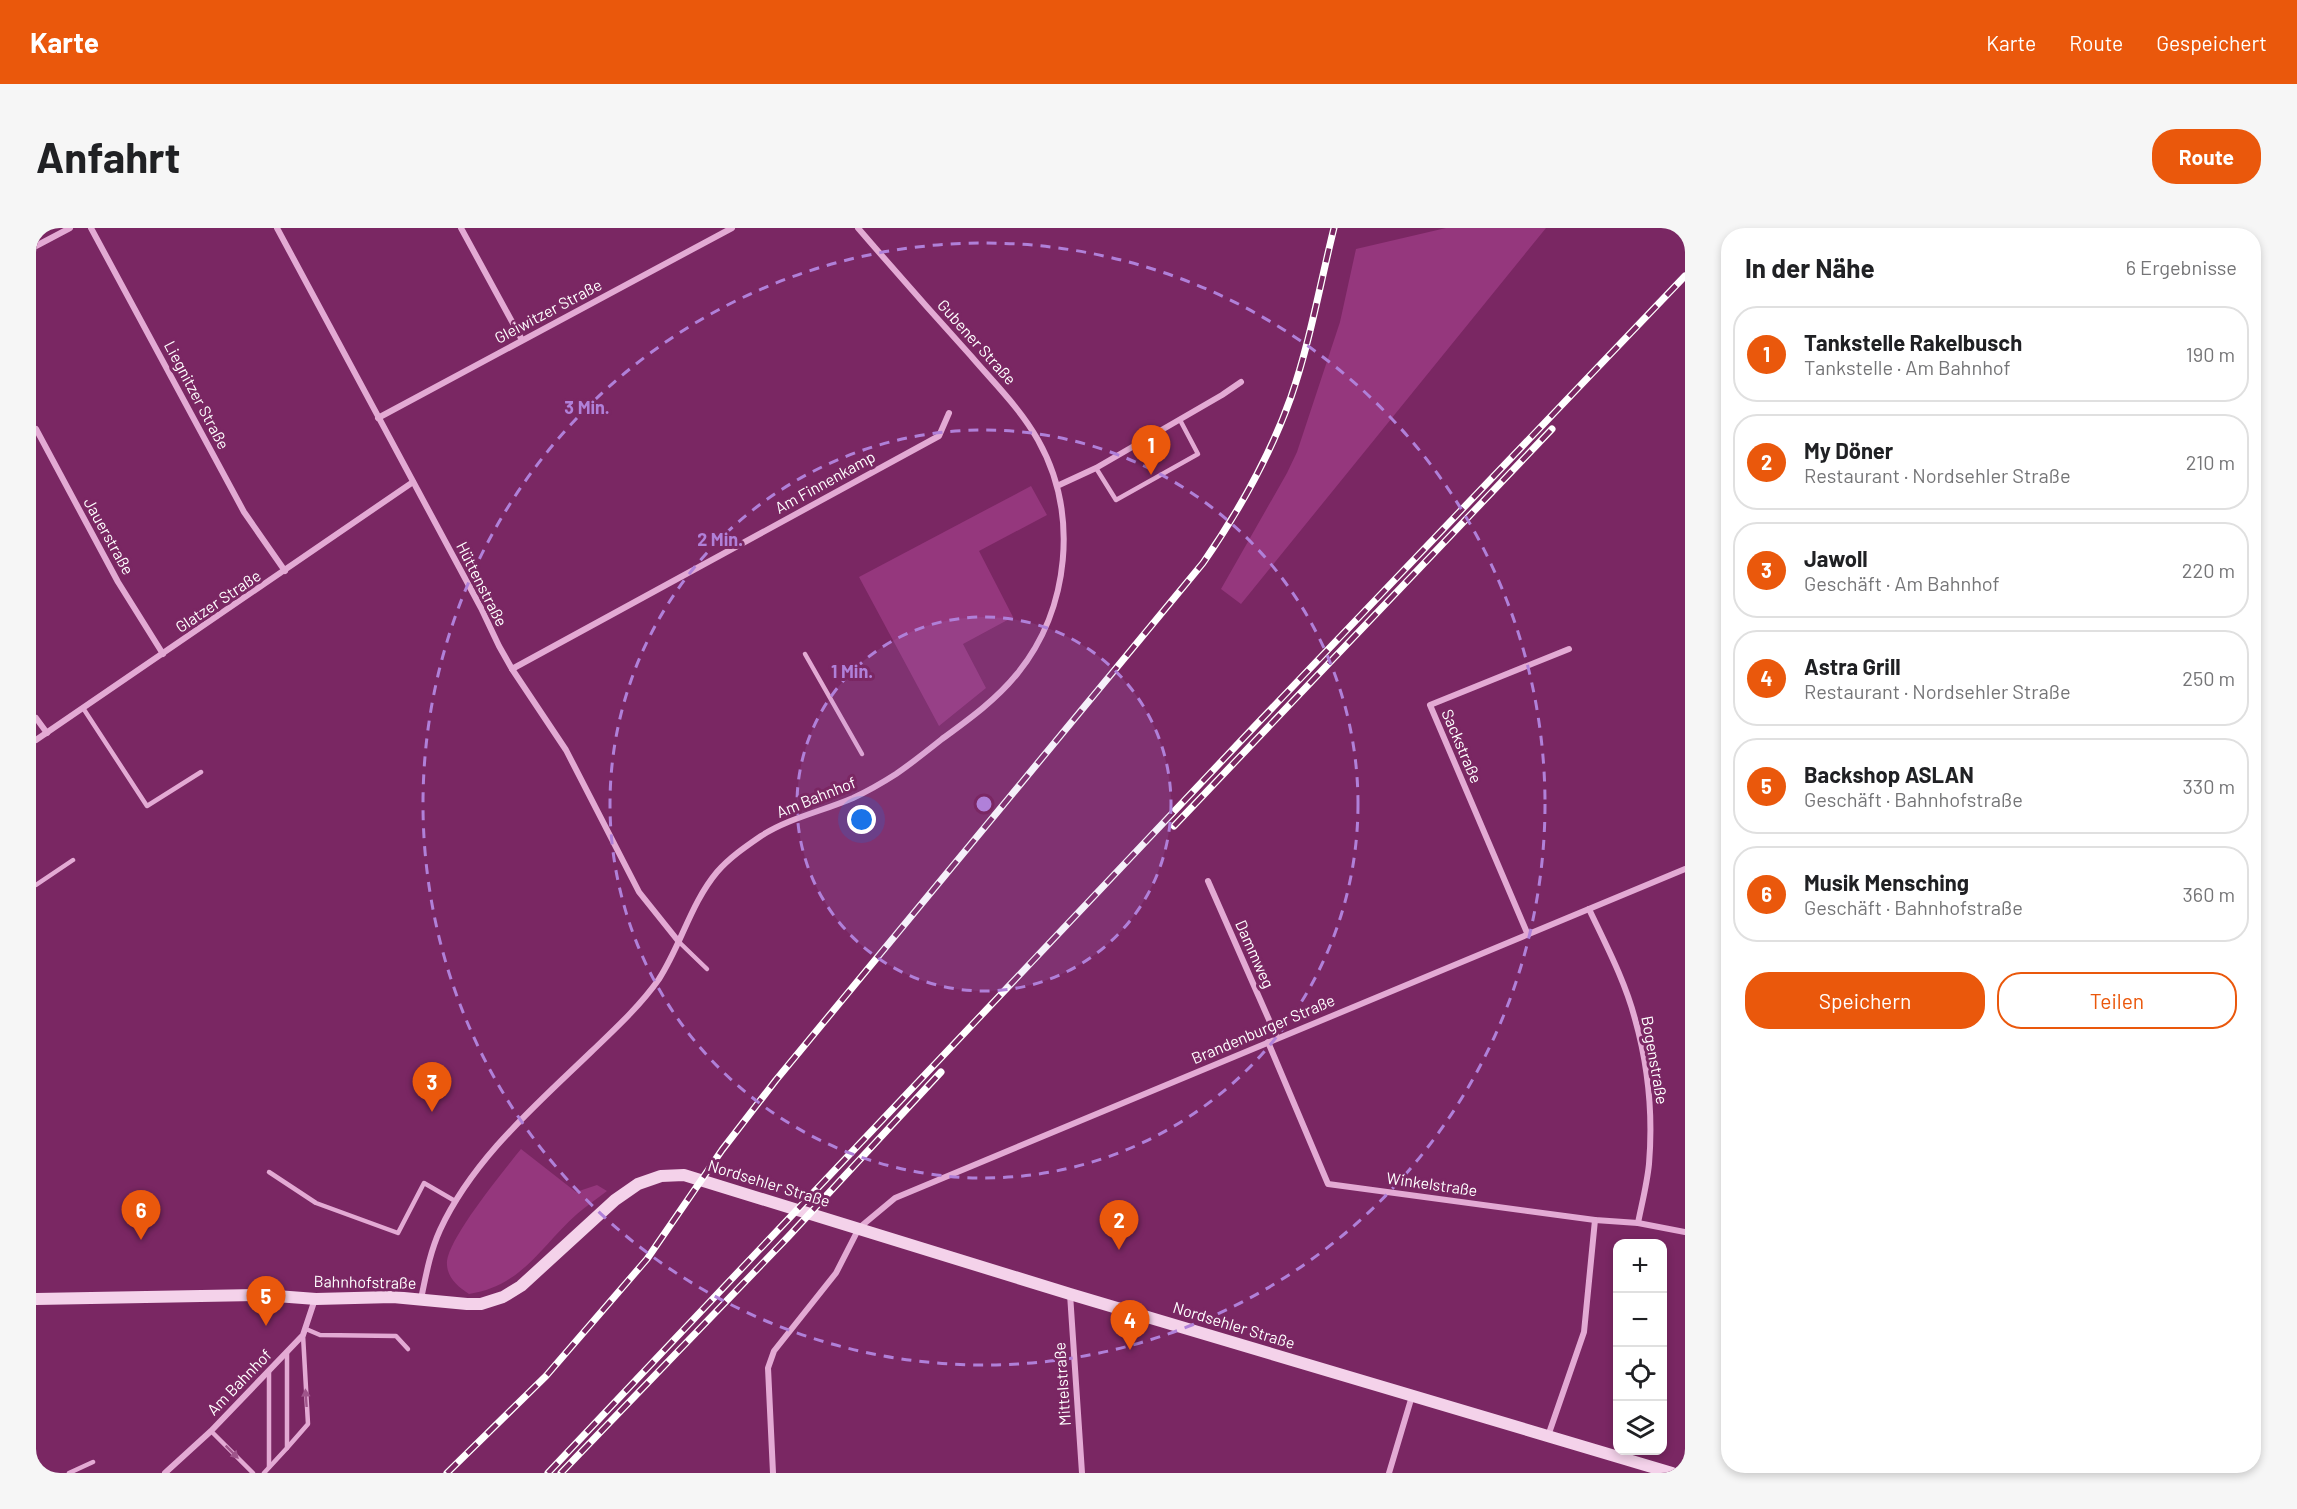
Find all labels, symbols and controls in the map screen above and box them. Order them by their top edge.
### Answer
text: Karte [30,25,99,59]
text: Karte [1986,30,2036,55]
text: Route [2069,30,2123,55]
text: Gespeichert [2156,30,2267,55]
button: Route [2152,129,2261,184]
text: Anfahrt [36,131,181,181]
text: In der Nähe [1745,252,1875,283]
text: 6 Ergebnisse [2126,255,2237,279]
street label: Gleiwitzer Straße [491,274,605,347]
street label: Gubener Straße [934,295,1021,388]
text: Tankstelle Rakelbusch [1804,329,2022,355]
street label: Liegnitzer Straße [161,337,234,452]
text: 1 [1763,342,1770,366]
text: 190 m [2186,342,2235,366]
text: Tankstelle · Am Bahnhof [1804,355,2011,379]
text: 3 Min. [564,396,610,418]
pin: 1 [1132,426,1170,475]
text: My Döner [1804,437,1893,463]
street label: Am Finnenkamp [771,446,878,517]
text: 2 [1761,450,1772,474]
text: 210 m [2186,450,2235,474]
text: Restaurant · Nordsehler Straße [1804,463,2071,487]
street label: Jauerstraße [80,494,138,578]
text: 2 Min. [697,528,743,550]
street label: Hüttenstraße [453,538,512,629]
text: Jawoll [1804,545,1868,571]
text: 3 [1761,558,1772,582]
text: 220 m [2182,558,2235,582]
street label: Glatzer Straße [172,565,264,636]
text: Geschäft · Am Bahnhof [1804,571,2000,595]
text: Astra Grill [1804,653,1901,679]
text: 1 Min. [831,660,873,682]
text: 4 [1760,666,1773,690]
text: 250 m [2182,666,2235,690]
text: Restaurant · Nordsehler Straße [1804,679,2071,703]
street label: Sackstraße [1438,706,1487,786]
text: Backshop ASLAN [1804,761,1974,787]
street label: Am Bahnhof [773,772,859,821]
text: 5 [1761,774,1772,798]
text: 330 m [2183,774,2235,798]
text: Geschäft · Bahnhofstraße [1804,787,2023,811]
centre of rings [974,794,994,814]
your location [847,805,876,834]
text: Musik Mensching [1804,869,1969,895]
text: 6 [1761,882,1772,906]
text: 360 m [2183,882,2235,906]
text: Geschäft · Bahnhofstraße [1804,895,2023,919]
street label: Dammweg [1232,917,1279,991]
button: Speichern [1745,972,1985,1029]
button: Teilen [1997,972,2237,1029]
street label: Brandenburger Straße [1188,990,1337,1067]
street label: Bogenstraße [1638,1014,1673,1106]
pin: 3 [412,1062,452,1112]
street label: Nordsehler Straße [706,1155,832,1210]
street label: Winkelstraße [1385,1168,1479,1199]
pin: 6 [122,1190,160,1240]
pin: 2 [1100,1200,1138,1250]
map controls [1613,1239,1667,1455]
button: + [1613,1239,1667,1293]
street label: Bahnhofstraße [313,1271,417,1292]
pin: 5 [246,1276,286,1326]
button: − [1613,1293,1667,1347]
street label: Nordsehler Straße [1171,1297,1297,1352]
pin: 4 [1110,1300,1150,1350]
street label: Mittelstraße [1049,1341,1074,1427]
street label: Am Bahnhof [203,1345,275,1419]
button: locate [1613,1347,1667,1401]
one-way arrow [302,1388,311,1407]
button: layers [1613,1401,1667,1455]
one-way arrow [224,1445,239,1459]

